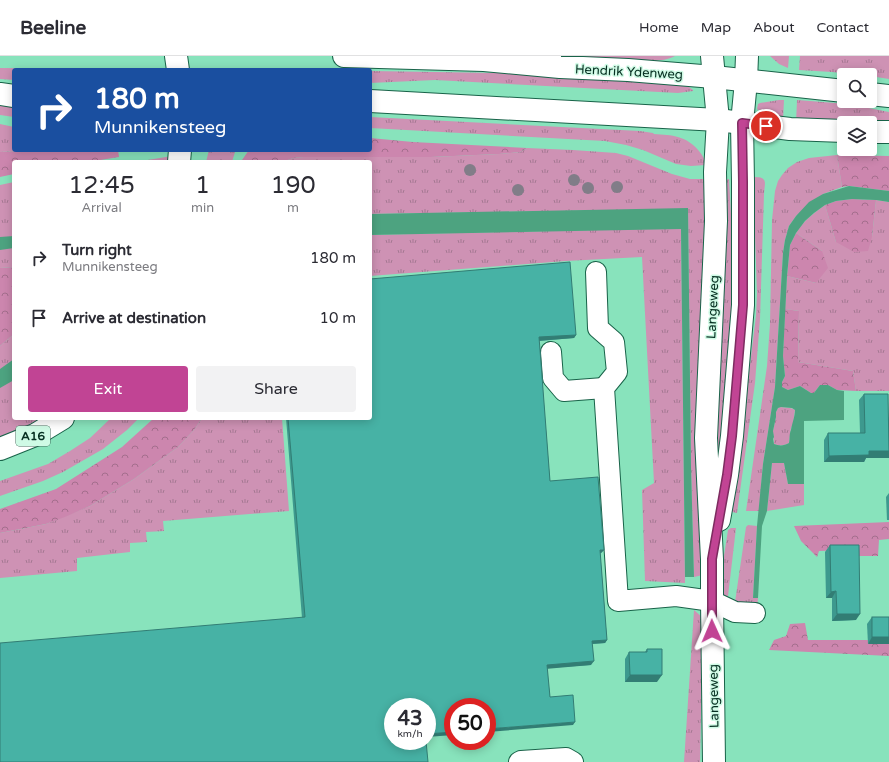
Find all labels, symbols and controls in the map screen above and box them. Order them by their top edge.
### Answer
text: Beeline [20,17,86,39]
text: Home [639,19,679,36]
text: Map [701,19,731,36]
text: About [753,19,795,36]
text: Contact [817,19,869,36]
street label: Hendrik Ydenweg [574,61,683,83]
map controls [837,68,877,156]
button: search [837,68,877,108]
text: 180 m [94,82,180,116]
icon: right [28,84,80,136]
pin [749,109,783,143]
icon: arrive [755,115,777,137]
text: Munnikensteeg [94,116,226,138]
button: layers [837,116,877,156]
text: 12:45 [68,171,135,200]
text: 1 [195,171,210,200]
text: 190 [270,171,316,200]
text: Arrival [81,200,122,216]
text: min [191,200,214,216]
text: m [287,200,299,216]
text: Turn right [62,241,132,259]
icon: right [28,247,50,269]
text: 180 m [310,249,356,267]
text: Munnikensteeg [62,259,158,275]
street label: Langeweg [703,275,723,339]
icon: arrive [28,307,50,329]
text: Arrive at destination [62,309,206,327]
text: 10 m [319,309,356,327]
button: Exit [28,366,188,412]
button: Share [196,366,356,412]
road number: A16 [16,426,50,446]
position arrow [691,610,733,652]
street label: Langeweg [705,664,723,728]
speed limit sign: 50 [444,698,496,750]
text: 43 [397,707,423,731]
text: km/h [397,728,423,740]

